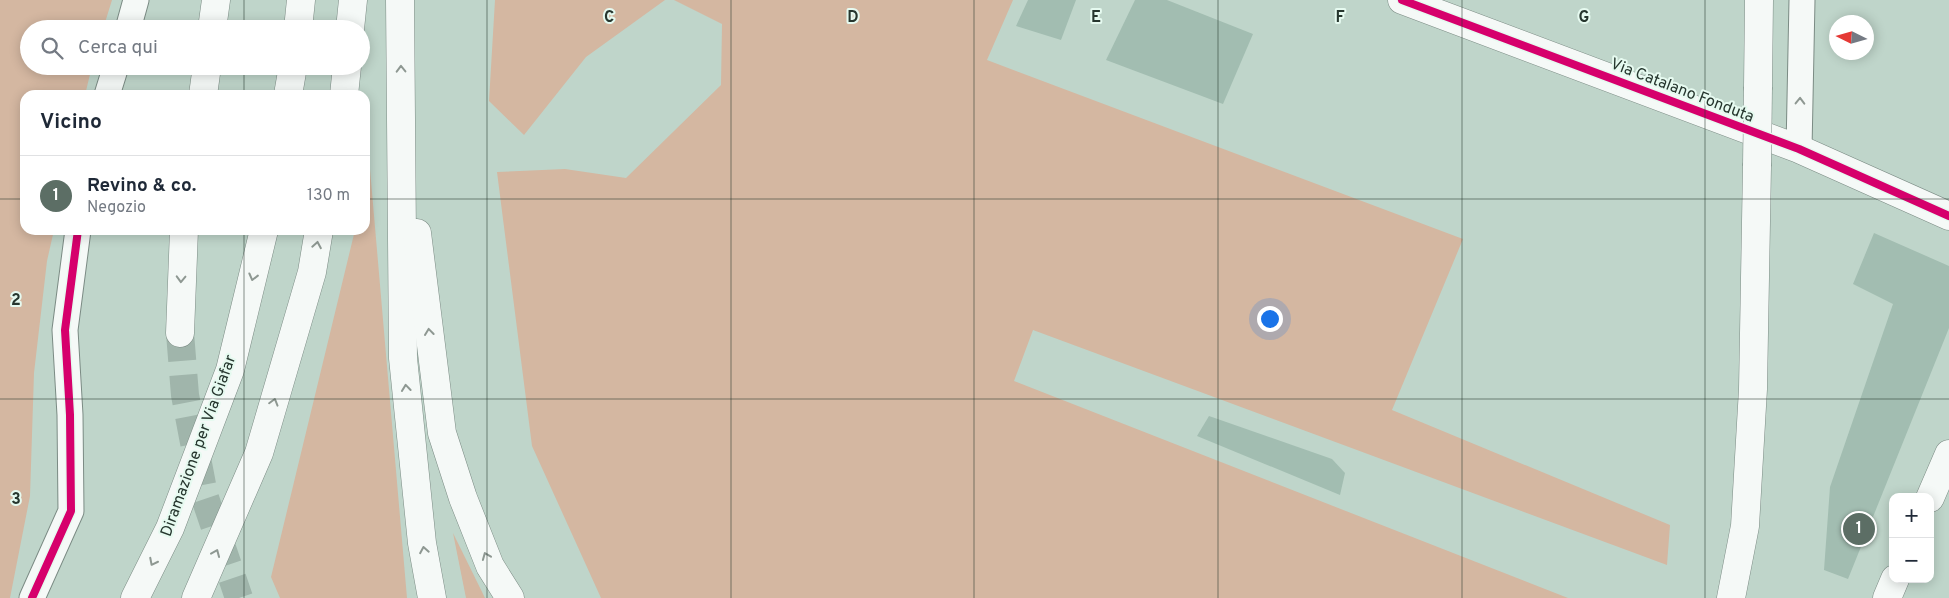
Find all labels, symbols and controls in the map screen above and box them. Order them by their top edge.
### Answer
text: C [604,8,614,28]
text: D [847,8,859,28]
text: E [1091,8,1101,28]
text: F [1335,8,1345,28]
text: G [1579,8,1589,28]
north arrow [1829,15,1874,60]
search box [20,20,370,75]
icon: search [38,34,66,62]
text: Cerca qui [78,36,158,60]
street label: Via Catalano Fonduta [1607,54,1757,128]
one-way arrow [396,64,406,72]
one-way arrow [1795,96,1806,104]
text: Vicino [40,109,102,136]
text: Revino & co. [87,174,196,198]
text: 1 [53,186,59,206]
text: 130 m [307,186,350,206]
text: Negozio [87,198,146,218]
one-way arrow [311,241,321,250]
one-way arrow [248,273,259,282]
one-way arrow [176,275,186,283]
text: 2 [11,291,21,311]
your location [1257,306,1283,332]
one-way arrow [425,328,435,336]
street label: Diramazione per Via Giafar [157,352,241,540]
one-way arrow [401,384,412,392]
one-way arrow [268,398,278,407]
text: 3 [11,490,21,510]
map controls [1889,493,1934,583]
button: + [1889,493,1934,538]
pin: 1 [1843,510,1875,548]
button: − [1889,538,1934,583]
one-way arrow [419,546,429,554]
one-way arrow [209,549,220,558]
one-way arrow [482,552,493,561]
one-way arrow [149,557,159,566]

